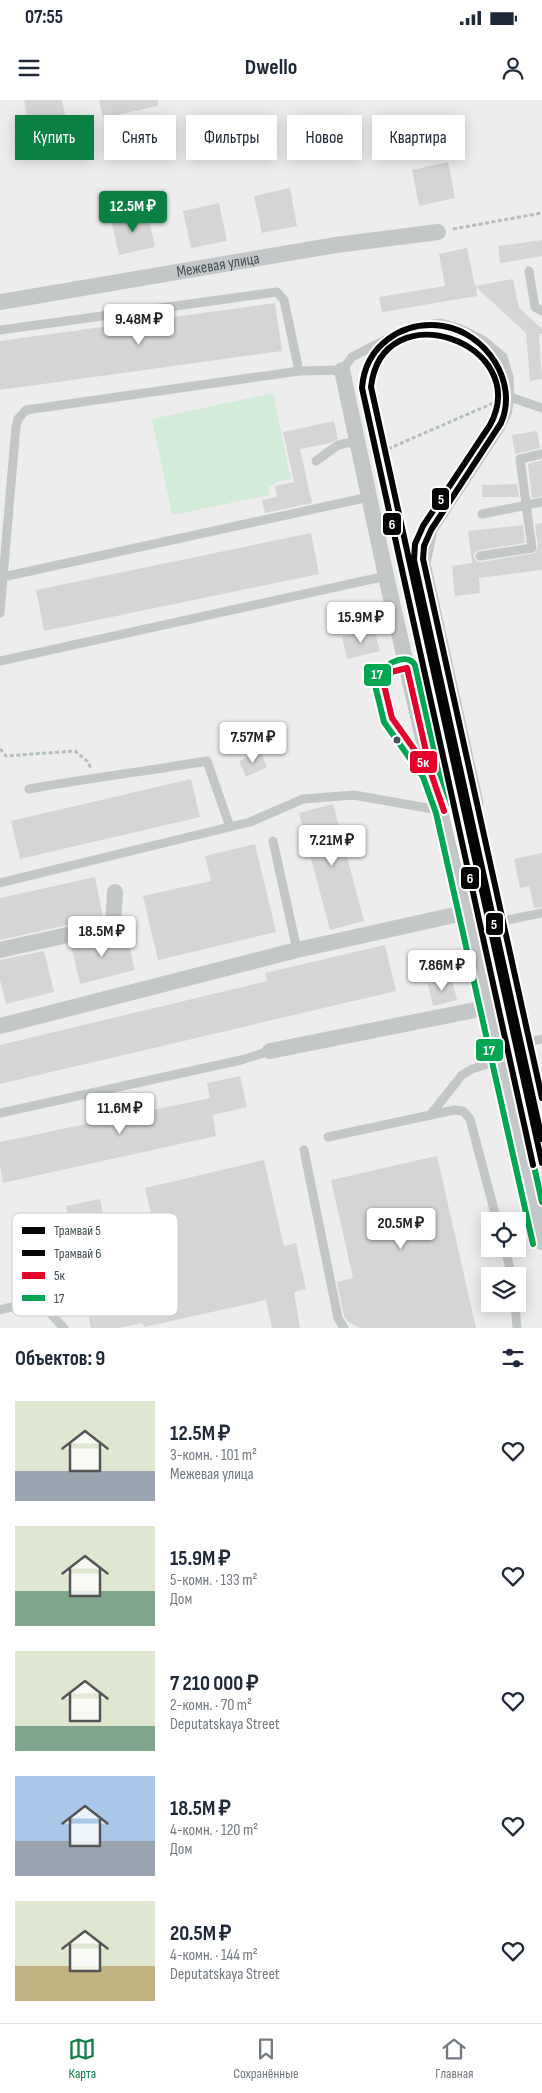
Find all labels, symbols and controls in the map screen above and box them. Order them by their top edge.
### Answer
text: 07:55 [25,6,63,29]
icon: menu [15,54,43,82]
text: Dwello [245,54,297,81]
icon: person [499,54,527,82]
chip: Купить [15,115,94,160]
chip: Снять [104,115,176,160]
chip: Фильтры [186,115,277,160]
chip: Новое [287,115,362,160]
chip: Квартира [372,115,465,160]
pin: 12.5M ₽ [87,190,179,233]
text: 12.5M ₽ [110,197,156,216]
street label: Межевая улица [175,249,261,281]
pin: 9.48M ₽ [93,304,185,346]
text: 9.48M ₽ [115,310,163,329]
line badge: 5 [431,487,450,511]
text: 5 [438,491,444,508]
line badge: 6 [382,512,402,536]
text: 6 [389,516,396,533]
pin: 15.9M ₽ [315,602,407,644]
text: 15.9M ₽ [338,608,384,627]
line badge: 17 [363,663,392,687]
text: 17 [371,666,384,683]
pin: 7.57M ₽ [207,722,299,764]
text: 7.57M ₽ [230,728,276,747]
unlabelled marker [392,735,402,745]
line badge: 5к [409,750,438,774]
text: 5к [417,754,429,771]
pin: 7.21M ₽ [286,824,378,867]
text: 7.21M ₽ [310,831,354,850]
line badge: 6 [460,866,480,890]
text: 6 [467,870,474,887]
line badge: 5 [485,912,504,936]
pin: 18.5M ₽ [56,916,148,958]
text: 5 [491,916,497,933]
text: 18.5M ₽ [79,922,125,941]
pin: 7.86M ₽ [396,950,488,992]
text: 7.86M ₽ [419,956,465,975]
line badge: 17 [475,1038,504,1062]
text: 17 [483,1042,496,1059]
pin: 11.6M ₽ [74,1092,166,1135]
text: 11.6M ₽ [97,1099,143,1118]
pin: 20.5M ₽ [355,1208,447,1250]
map controls [481,1212,526,1312]
button: locate [481,1212,526,1257]
legend [12,1213,178,1316]
text: 20.5M ₽ [378,1214,424,1233]
text: Трамвай 5 [54,1222,101,1239]
text: Трамвай 6 [54,1245,102,1262]
text: 5к [54,1267,66,1284]
button: layers [481,1267,526,1312]
text: 17 [54,1290,65,1307]
icon: filters [499,1344,527,1372]
text: Объектов: 9 [15,1346,105,1371]
icon: home [55,1421,115,1481]
text: 12.5M ₽ [170,1421,230,1446]
icon: heart [499,1437,527,1465]
text: 3-комн. · 101 m² [170,1446,257,1465]
text: Межевая улица [170,1465,254,1484]
icon: home [55,1546,115,1606]
text: 15.9M ₽ [170,1546,231,1571]
icon: heart [499,1562,527,1590]
text: 5-комн. · 133 m² [170,1571,257,1590]
text: Дом [170,1590,192,1609]
icon: home [55,1671,115,1731]
text: 7 210 000 ₽ [170,1671,259,1696]
icon: heart [499,1687,527,1715]
text: 2-комн. · 70 m² [170,1696,252,1715]
text: Deputatskaya Street [170,1715,280,1734]
icon: home [55,1796,115,1856]
text: 18.5M ₽ [170,1796,231,1821]
icon: heart [499,1812,527,1840]
text: 4-комн. · 120 m² [170,1821,258,1840]
text: Дом [170,1840,192,1859]
icon: home [55,1921,115,1981]
text: 20.5M ₽ [170,1921,232,1946]
icon: heart [499,1937,527,1965]
text: 4-комн. · 144 m² [170,1946,258,1965]
text: Deputatskaya Street [170,1965,280,1984]
tab: Карта [68,2035,96,2082]
tab: Сохранённые [233,2035,299,2082]
tab: Главная [435,2035,474,2082]

